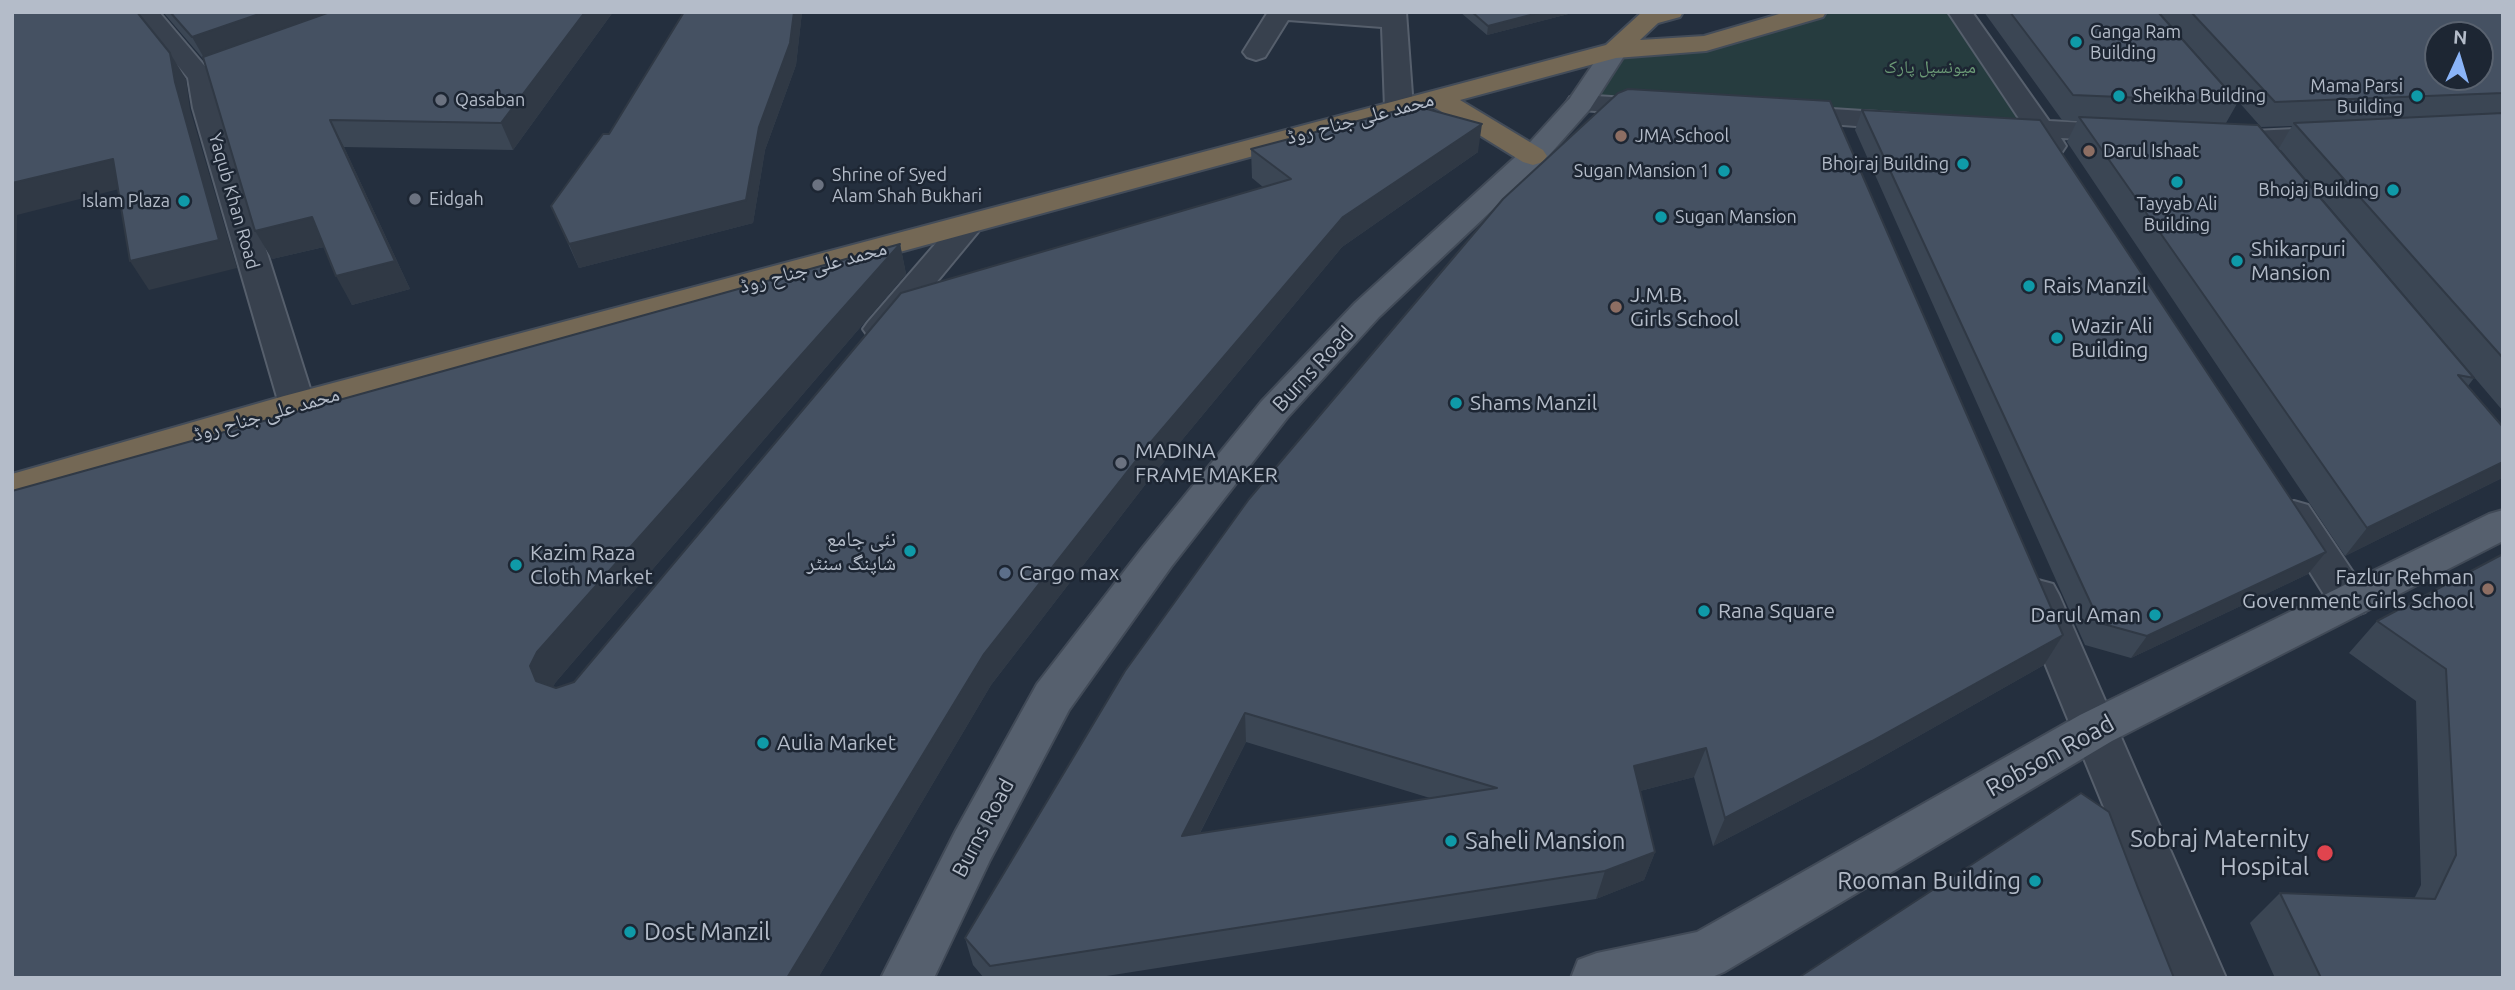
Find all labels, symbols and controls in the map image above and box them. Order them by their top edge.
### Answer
place label: Ganga Ram Building [2090,21,2181,64]
north arrow [2424,21,2494,91]
text: N [2452,26,2468,49]
marker: Ganga Ram Building [2068,34,2084,50]
park label: میونسپل پارک [1884,56,1976,78]
place label: Mama Parsi Building [2310,75,2403,118]
place label: Sheikha Building [2133,85,2266,107]
street label: محمد علی جناح روڈ [1284,86,1436,150]
marker: Sheikha Building [2111,88,2127,104]
marker: Mama Parsi Building [2409,88,2425,104]
place label: Qasaban [455,89,525,111]
marker: Qasaban [433,92,449,108]
place label: JMA School [1635,125,1729,147]
marker: JMA School [1613,128,1629,144]
street label: Yaqub Khan Road [204,130,264,272]
place label: Darul Ishaat [2103,140,2199,162]
marker: Darul Ishaat [2081,143,2097,159]
place label: Bhojraj Building [1822,153,1949,175]
marker: Bhojraj Building [1955,156,1971,172]
place label: Sugan Mansion 1 [1574,160,1710,182]
marker: Sugan Mansion 1 [1716,163,1732,179]
place label: Shrine of Syed Alam Shah Bukhari [832,164,982,206]
marker: Tayyab Ali Building [2169,174,2185,190]
marker: Shrine of Syed Alam Shah Bukhari [810,177,826,193]
place label: Bhojaj Building [2258,179,2379,201]
marker: Bhojaj Building [2385,182,2401,198]
place label: Eidgah [429,188,484,210]
place label: Islam Plaza [82,190,170,212]
marker: Eidgah [407,191,423,207]
marker: Islam Plaza [176,193,192,209]
place label: Tayyab Ali Building [2137,193,2217,235]
place label: Sugan Mansion [1675,206,1797,228]
marker: Sugan Mansion [1653,209,1669,225]
street label: محمد علی جناح روڈ [737,235,889,299]
place label: Shikarpuri Mansion [2251,236,2346,286]
marker: Shikarpuri Mansion [2229,253,2245,269]
place label: Rais Manzil [2043,273,2147,299]
marker: Rais Manzil [2021,278,2037,294]
place label: J.M.B. Girls School [1630,282,1739,332]
marker: J.M.B. Girls School [1608,299,1624,315]
place label: Wazir Ali Building [2071,313,2153,363]
street label: Burns Road [1267,321,1359,417]
marker: Wazir Ali Building [2049,330,2065,346]
street label: محمد علی جناح روڈ [190,381,342,447]
place label: Shams Manzil [1470,390,1597,416]
marker: Shams Manzil [1448,395,1464,411]
place label: MADINA FRAME MAKER [1135,438,1278,488]
marker: MADINA FRAME MAKER [1113,455,1129,471]
place label: نئی جامع شاپنگ سنٹر [806,526,896,576]
place label: Kazim Raza Cloth Market [530,540,653,590]
marker: نئی جامع شاپنگ سنٹر [902,543,918,559]
marker: Kazim Raza Cloth Market [508,557,524,573]
place label: Cargo max [1019,560,1119,586]
place label: Fazlur Rehman Government Girls School [2242,564,2474,614]
marker: Cargo max [997,565,1013,581]
marker: Fazlur Rehman Government Girls School [2480,581,2496,597]
place label: Rana Square [1718,598,1835,624]
place label: Darul Aman [2031,602,2141,628]
marker: Rana Square [1696,603,1712,619]
marker: Darul Aman [2147,607,2163,623]
street label: Robson Road [1981,709,2119,803]
place label: Aulia Market [777,730,896,756]
marker: Aulia Market [755,735,771,751]
street label: Burns Road [947,775,1019,881]
place label: Sobraj Maternity Hospital [2130,825,2309,881]
place label: Saheli Mansion [1465,827,1625,855]
marker: Saheli Mansion [1443,833,1459,849]
marker: Sobraj Maternity Hospital [2315,843,2335,863]
place label: Rooman Building [1837,867,2021,895]
marker: Rooman Building [2027,873,2043,889]
place label: Dost Manzil [644,918,770,946]
marker: Dost Manzil [622,924,638,940]

